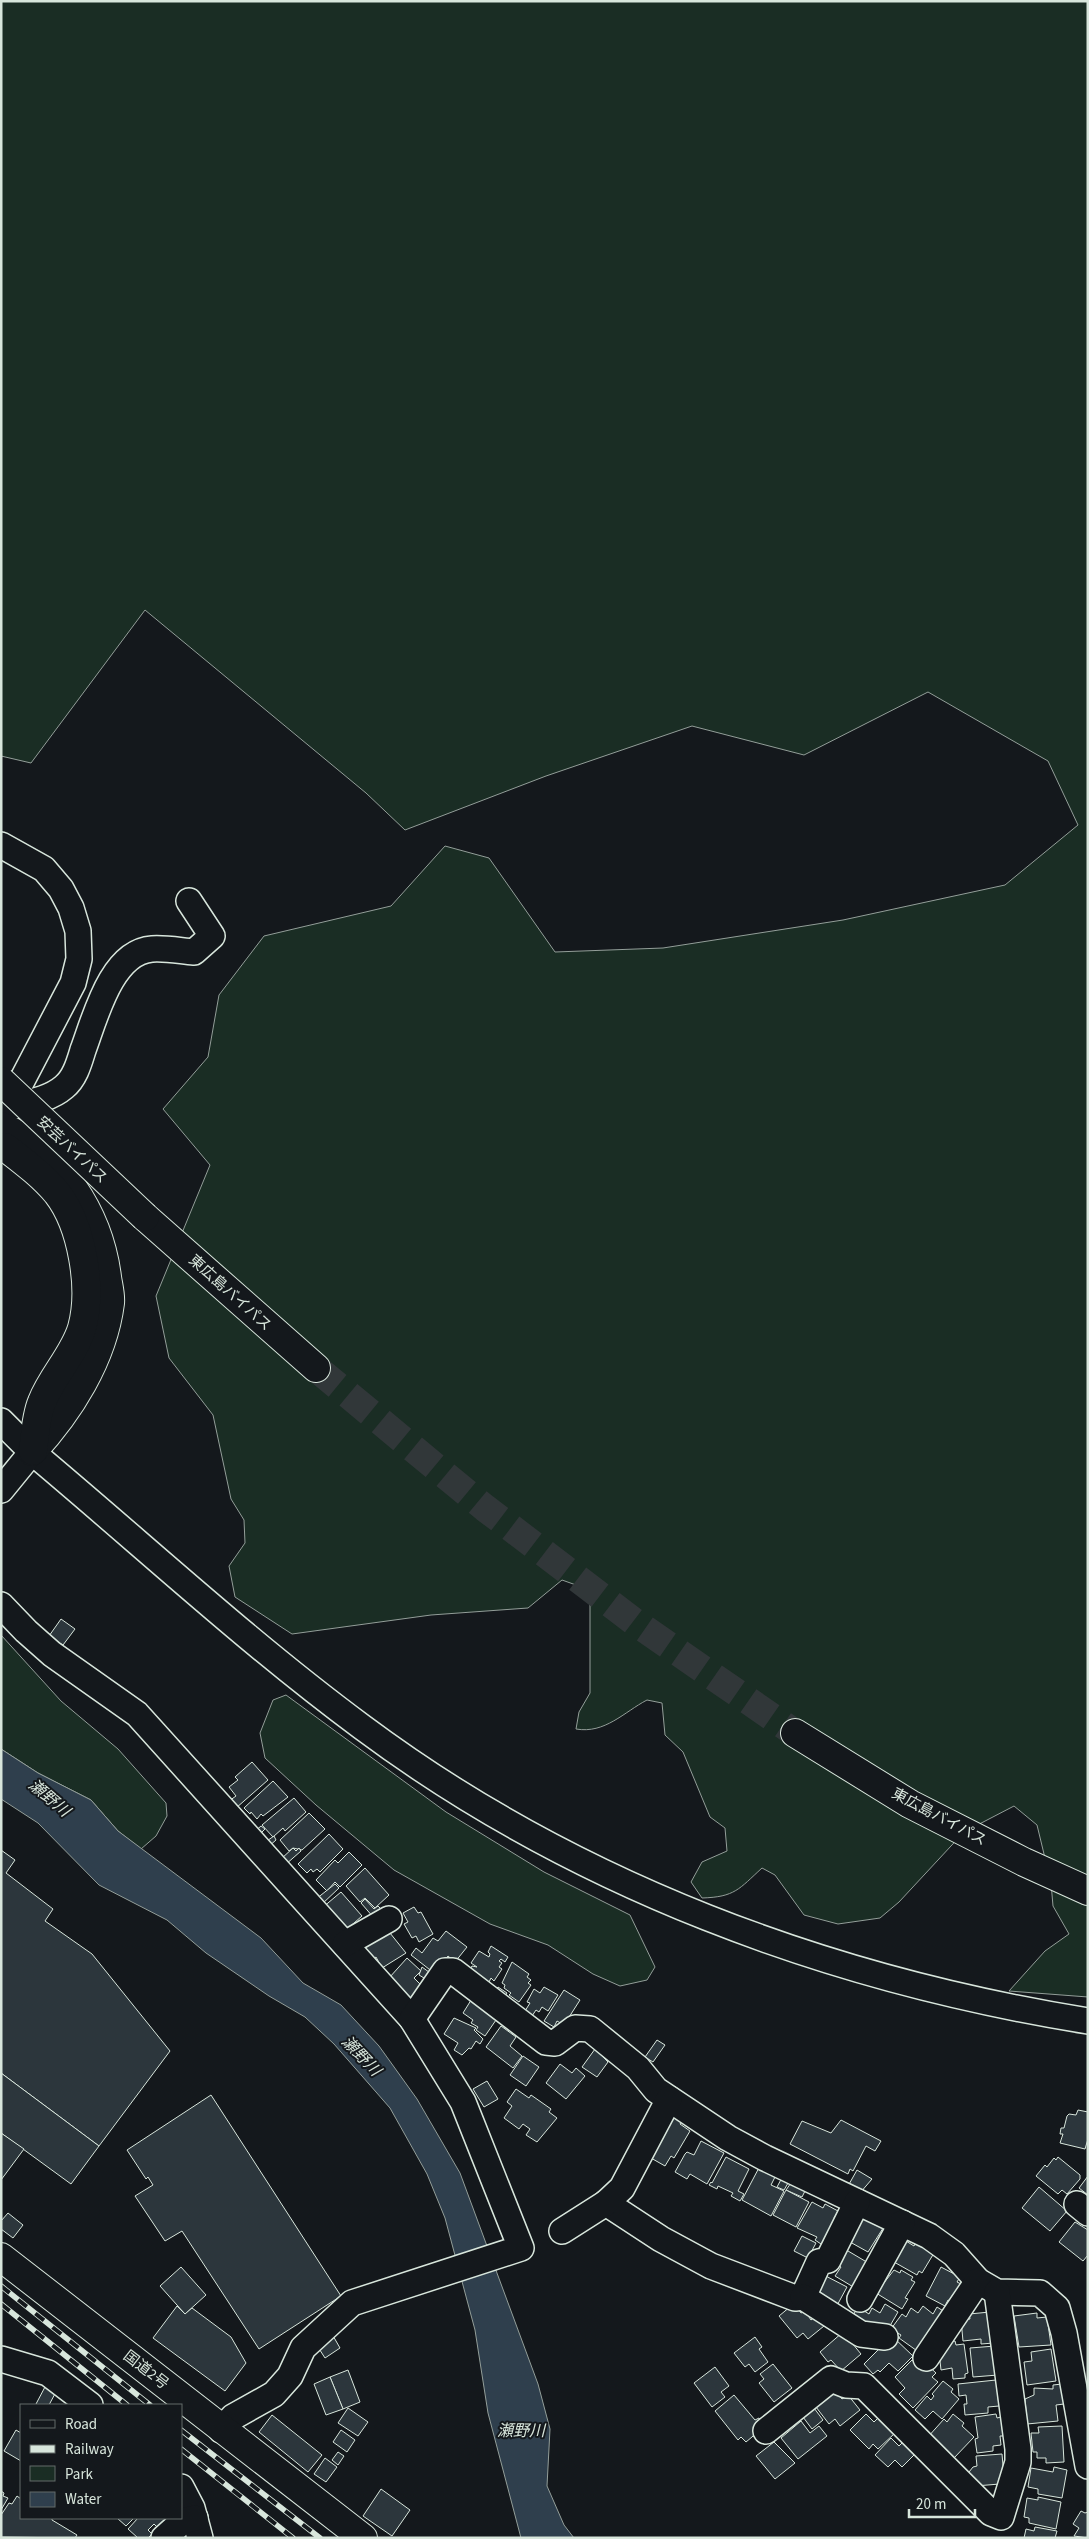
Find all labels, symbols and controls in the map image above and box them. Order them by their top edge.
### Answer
street label: 安芸バイパス [32,1112,112,1188]
street label: 東広島バイパス [184,1250,276,1336]
water label: 瀬野川 [24,1774,76,1823]
street label: 東広島バイパス [888,1783,990,1851]
water label: 瀬野川 [336,2031,387,2082]
street label: 国道2号 [119,2346,173,2394]
legend [20,2404,182,2519]
text: Road [65,2414,97,2435]
water label: 瀬野川 [497,2420,547,2442]
text: Railway [65,2439,114,2460]
text: Park [65,2464,94,2485]
scale bar [909,2486,975,2518]
text: Water [65,2489,102,2510]
text: 20 m [916,2494,946,2515]

